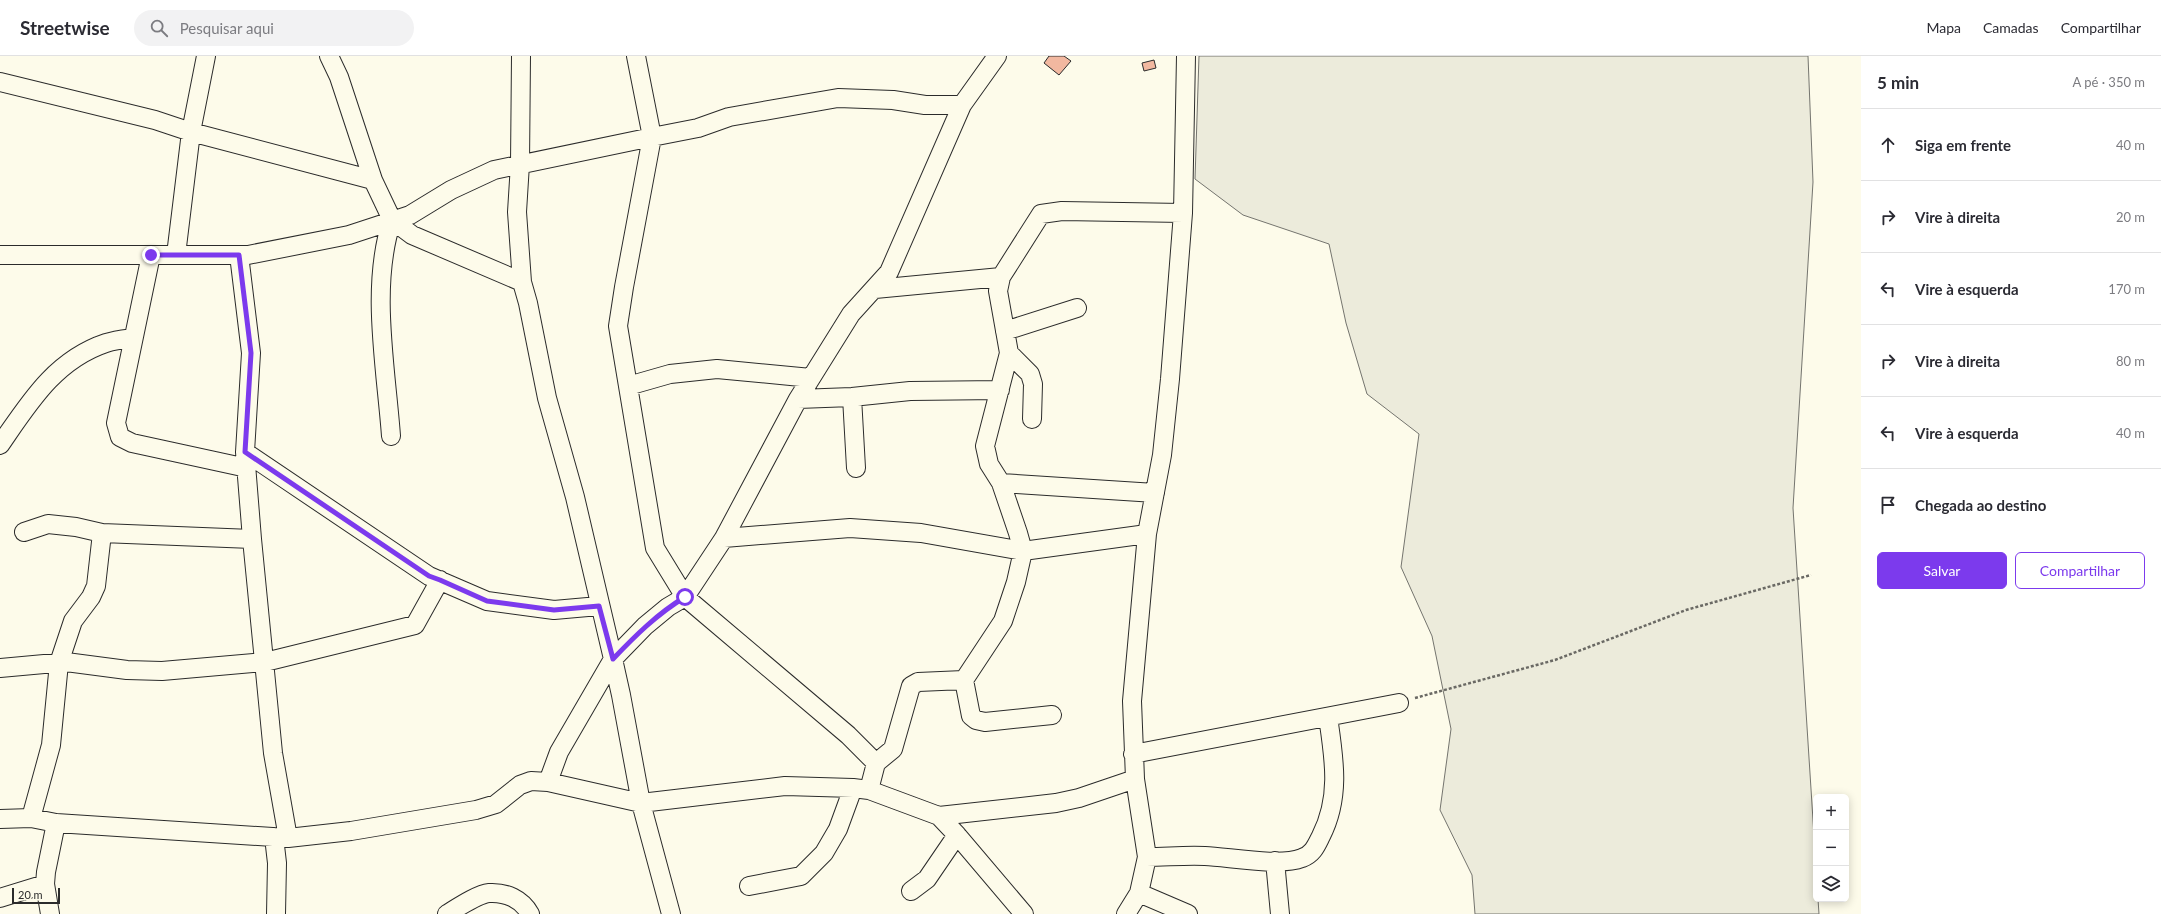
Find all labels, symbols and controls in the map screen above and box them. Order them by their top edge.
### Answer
search box [134,10,414,46]
text: Streetwise [20,16,110,39]
icon: search [148,17,170,39]
text: Pesquisar aqui [180,19,274,37]
text: Mapa [1926,19,1961,36]
text: Camadas [1983,19,2039,36]
text: Compartilhar [2061,19,2141,36]
text: 5 min [1877,72,1919,93]
text: A pé · 350 m [2072,74,2145,90]
icon: ahead [1877,134,1899,156]
text: Siga em frente [1915,136,2011,154]
text: 40 m [2116,137,2145,153]
icon: right [1877,206,1899,228]
text: Vire à direita [1915,208,2000,226]
text: 20 m [2116,209,2145,225]
route end [142,246,160,264]
icon: left [1877,278,1899,300]
text: Vire à esquerda [1915,280,2019,298]
text: 170 m [2108,281,2145,297]
icon: right [1877,350,1899,372]
text: Vire à direita [1915,352,2000,370]
text: 80 m [2116,353,2145,369]
icon: left [1877,422,1899,444]
text: Vire à esquerda [1915,424,2019,442]
text: 40 m [2116,425,2145,441]
icon: arrive [1877,494,1899,516]
text: Chegada ao destino [1915,496,2046,514]
button: Salvar [1877,552,2007,589]
button: Compartilhar [2015,552,2145,589]
route start [676,588,694,606]
map controls [1813,794,1849,902]
button: + [1813,794,1849,830]
button: − [1813,830,1849,866]
button: layers [1813,866,1849,902]
scale bar [12,886,60,905]
text: 20 m [18,888,43,901]

